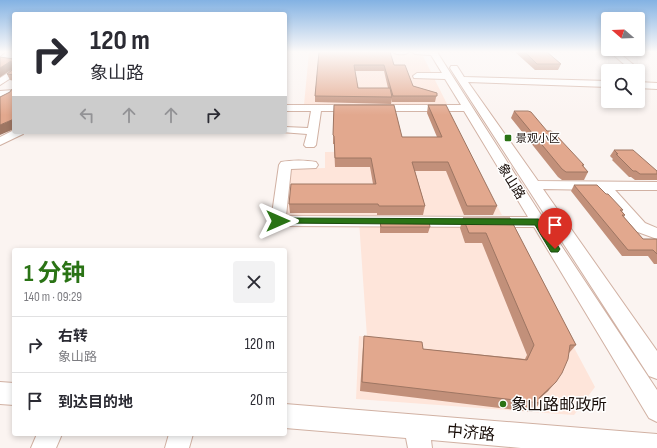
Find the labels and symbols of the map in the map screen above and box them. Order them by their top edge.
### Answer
north arrow [601,12,645,56]
place label: 景观小区 [516,132,560,145]
marker: 景观小区 [503,133,513,143]
street label: 象山路 [494,161,528,202]
position arrow [257,200,299,242]
pin [538,208,572,249]
place label: 象山路邮政所 [511,395,607,415]
marker: 象山路邮政所 [498,399,508,409]
street label: 中济路 [446,422,496,445]

